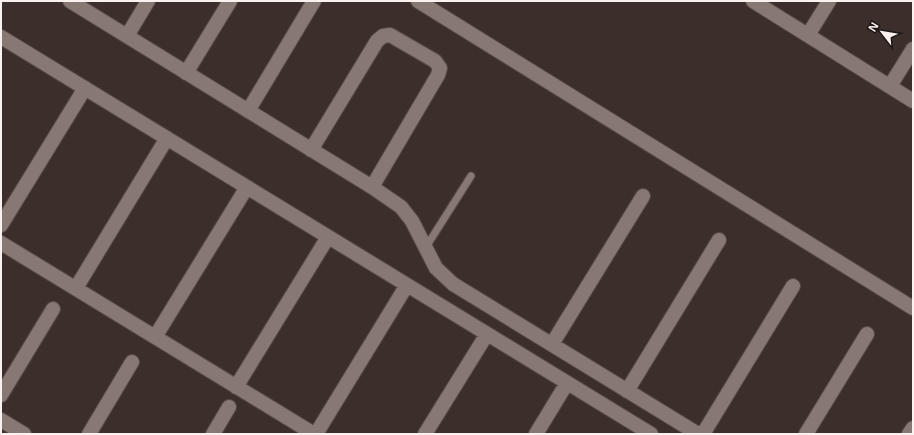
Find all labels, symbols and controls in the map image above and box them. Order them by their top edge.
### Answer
north arrow [862,12,902,52]
text: N [864,19,882,34]

